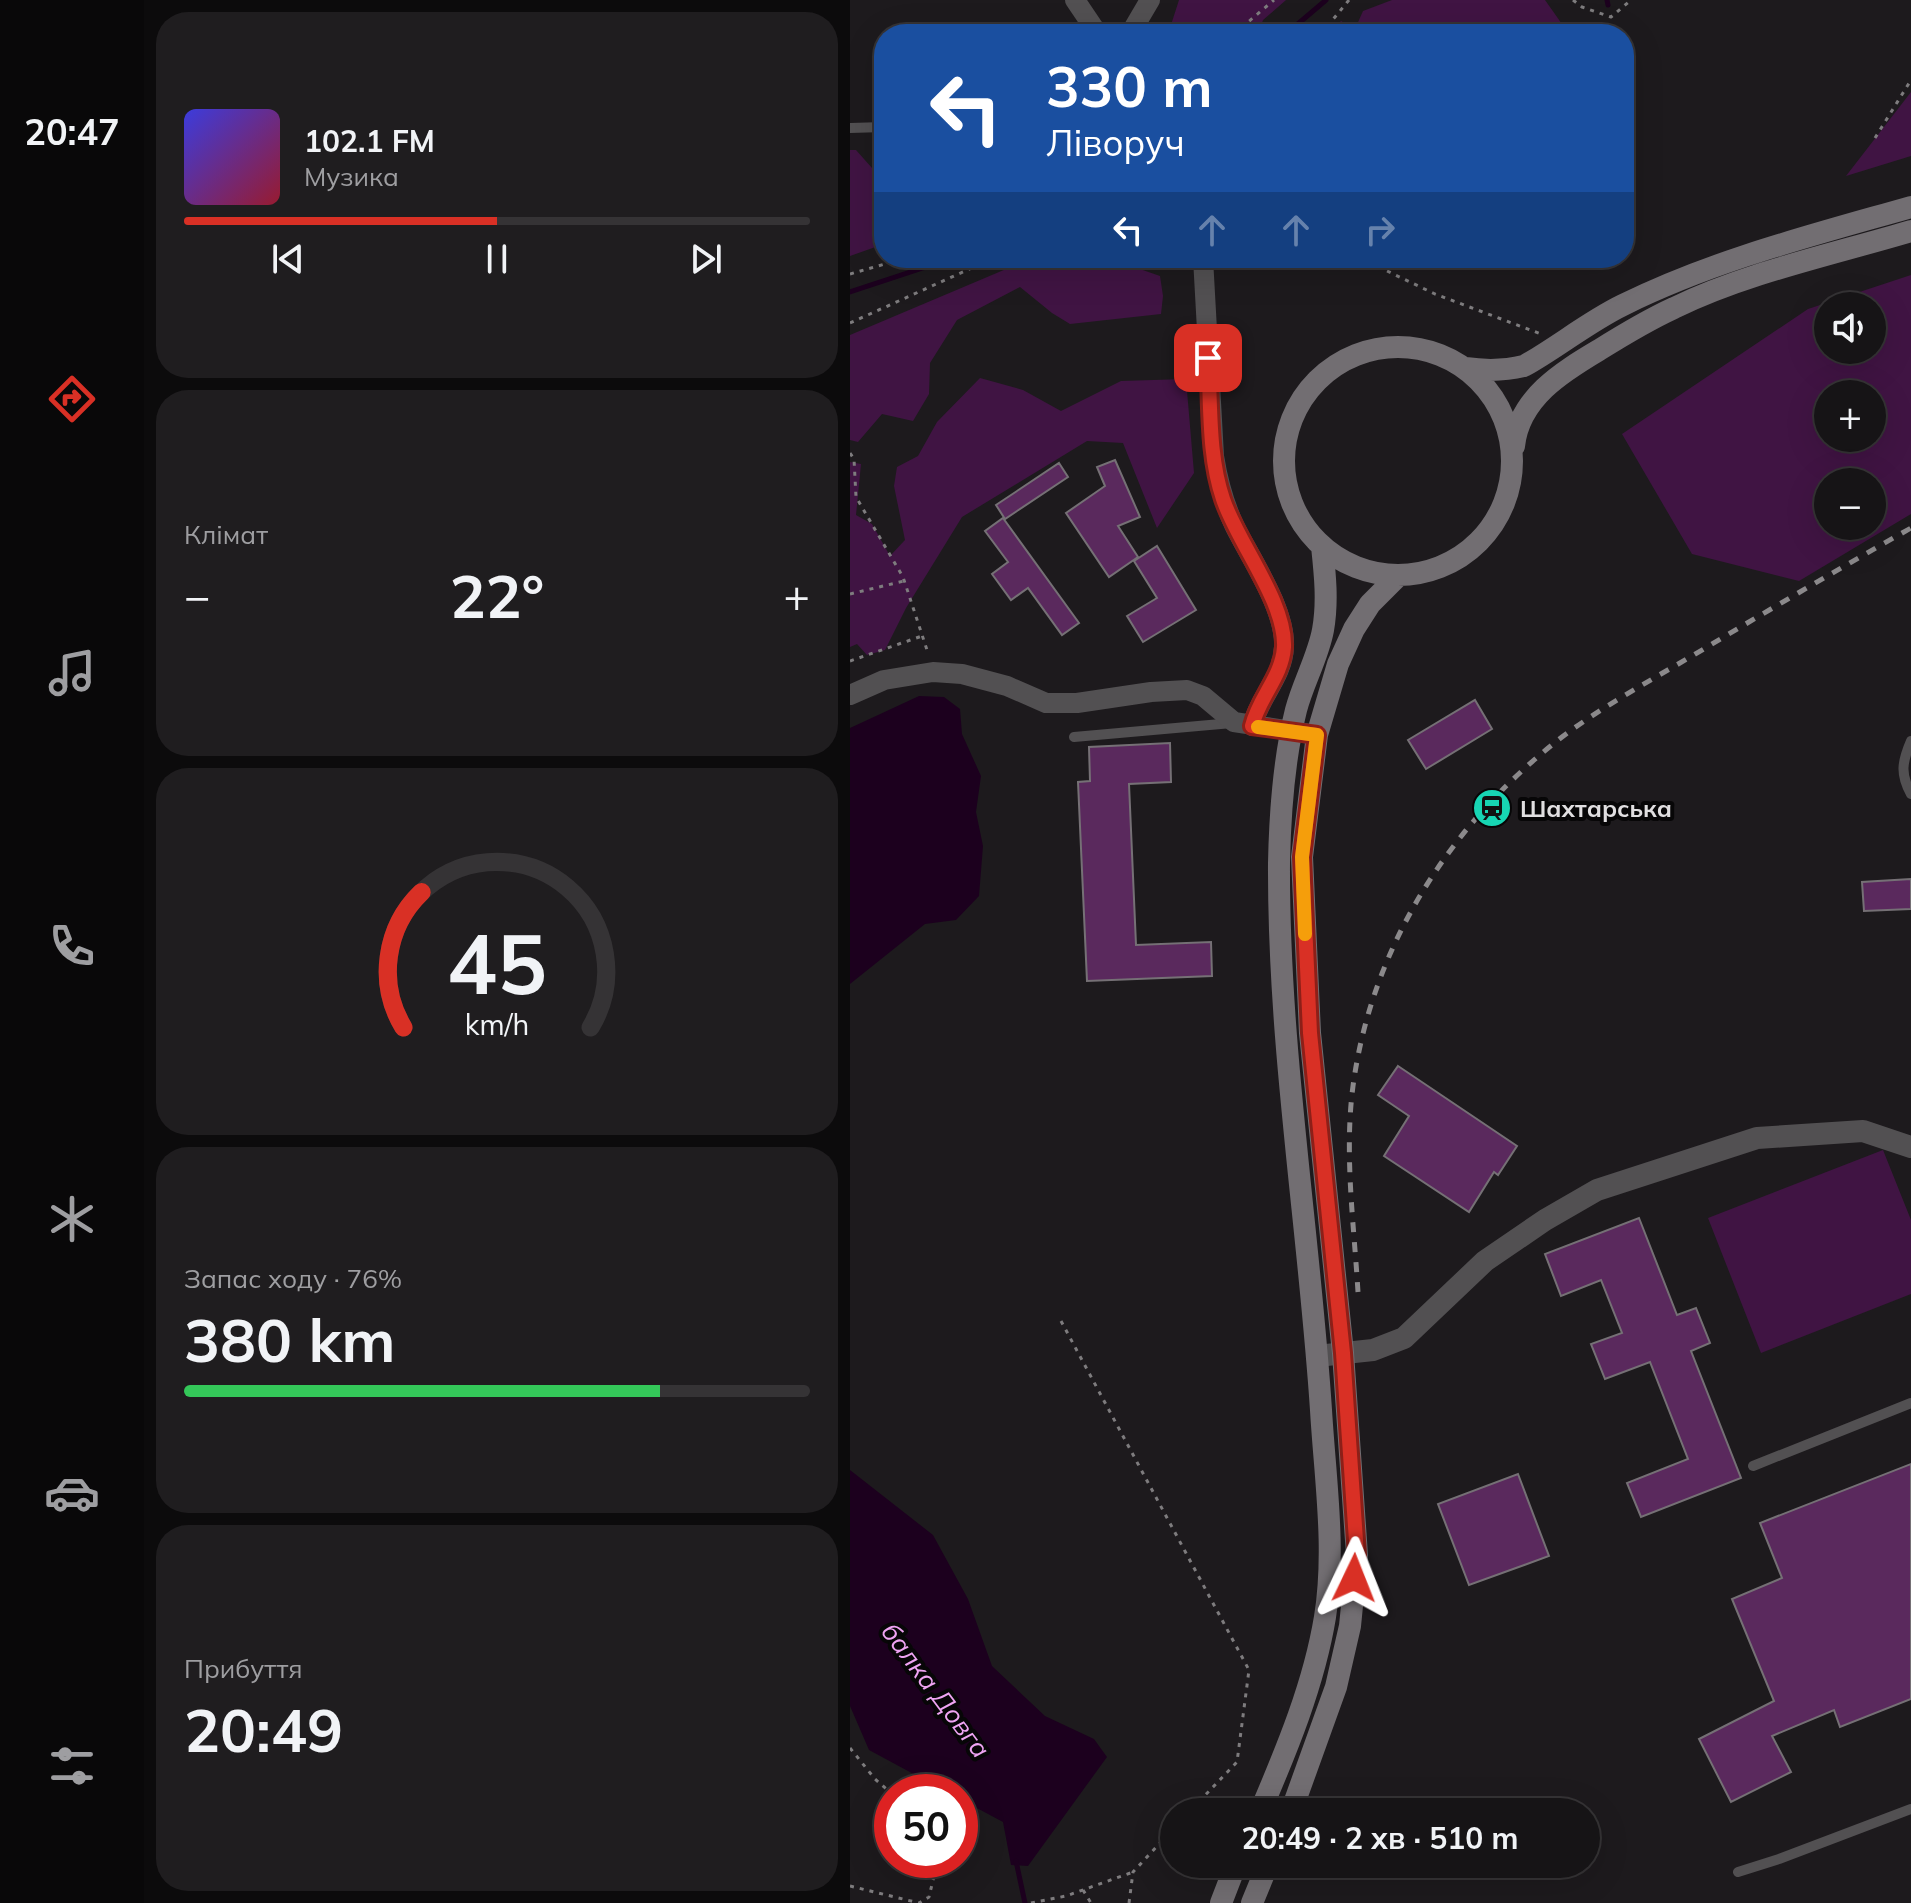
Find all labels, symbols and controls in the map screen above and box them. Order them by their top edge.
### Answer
text: 330 m [1046,51,1213,121]
icon: left [914,56,1018,160]
text: 20:47 [24,109,120,154]
text: Ліворуч [1046,120,1185,165]
text: 102.1 FM [304,122,435,160]
text: Музика [304,160,399,193]
icon: left [1106,208,1150,252]
icon: ahead [1190,208,1234,252]
icon: ahead [1274,208,1318,252]
icon: right [1358,208,1402,252]
icon: previous [266,237,310,281]
icon: pause [475,237,519,281]
icon: next [684,237,728,281]
map controls [1814,292,1886,540]
button: sound [1814,292,1886,364]
pin [1174,324,1242,392]
icon: arrive [1186,336,1230,380]
icon: directions [44,371,100,427]
button: + [1814,380,1886,452]
button: − [1814,468,1886,540]
text: Клімат [184,518,268,551]
text: 22° [450,558,544,633]
text: − [184,568,210,623]
text: + [784,568,810,623]
icon: music [44,645,100,701]
station icon: Шахтарська [1471,787,1513,829]
place label: Шахтарська [1520,793,1672,823]
text: 45 [447,909,547,1014]
icon: phone [44,918,100,974]
text: km/h [465,1006,529,1042]
icon: climate [44,1191,100,1247]
text: Запас ходу · 76% [184,1262,402,1295]
text: 380 km [184,1302,396,1377]
icon: car [44,1465,100,1521]
position arrow [1312,1536,1396,1620]
water label: балка Довга [874,1616,998,1764]
text: Прибуття [184,1652,303,1685]
text: 20:49 [184,1692,343,1767]
icon: filters [44,1738,100,1794]
speed limit sign: 50 [874,1774,978,1878]
text: 20:49 · 2 хв · 510 m [1241,1819,1519,1857]

